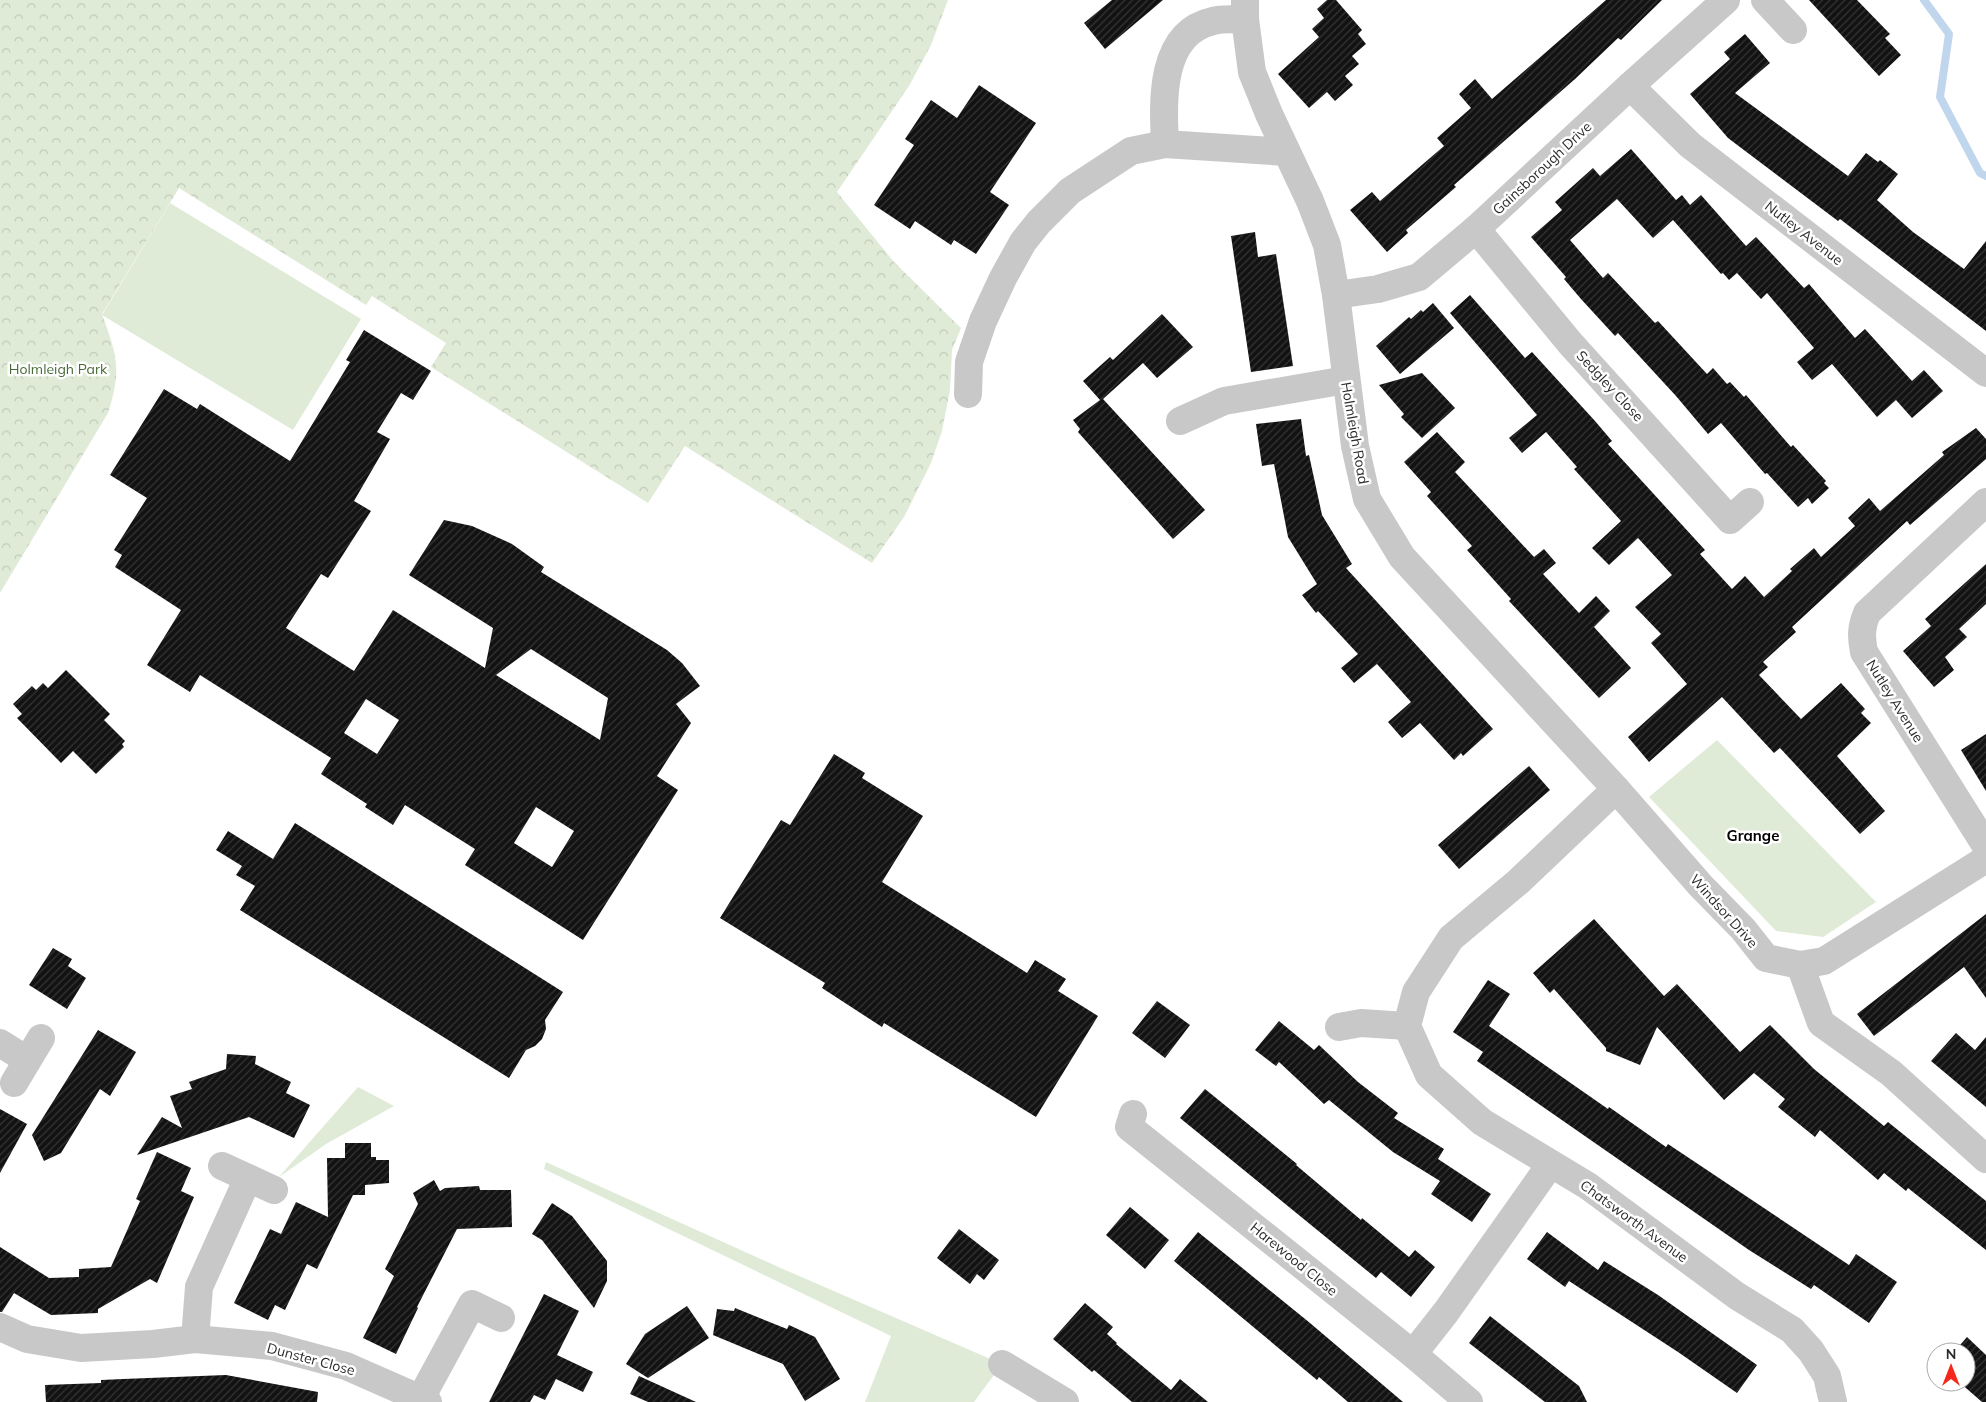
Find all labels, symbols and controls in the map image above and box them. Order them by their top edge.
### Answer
street label: Gainsborough Drive [1489,118,1595,218]
street label: Nutley Avenue [1761,197,1847,269]
street label: Sedgley Close [1573,347,1647,425]
park label: Holmleigh Park [9,360,108,378]
street label: Holmleigh Road [1337,381,1373,485]
street label: Nutley Avenue [1862,656,1928,746]
district label: Grange [1727,826,1779,845]
street label: Windsor Drive [1686,870,1762,952]
street label: Chatsworth Avenue [1577,1176,1691,1266]
street label: Harewood Close [1247,1218,1341,1300]
street label: Dunster Close [265,1339,357,1379]
north arrow [1926,1342,1976,1392]
text: N [1946,1345,1956,1363]

